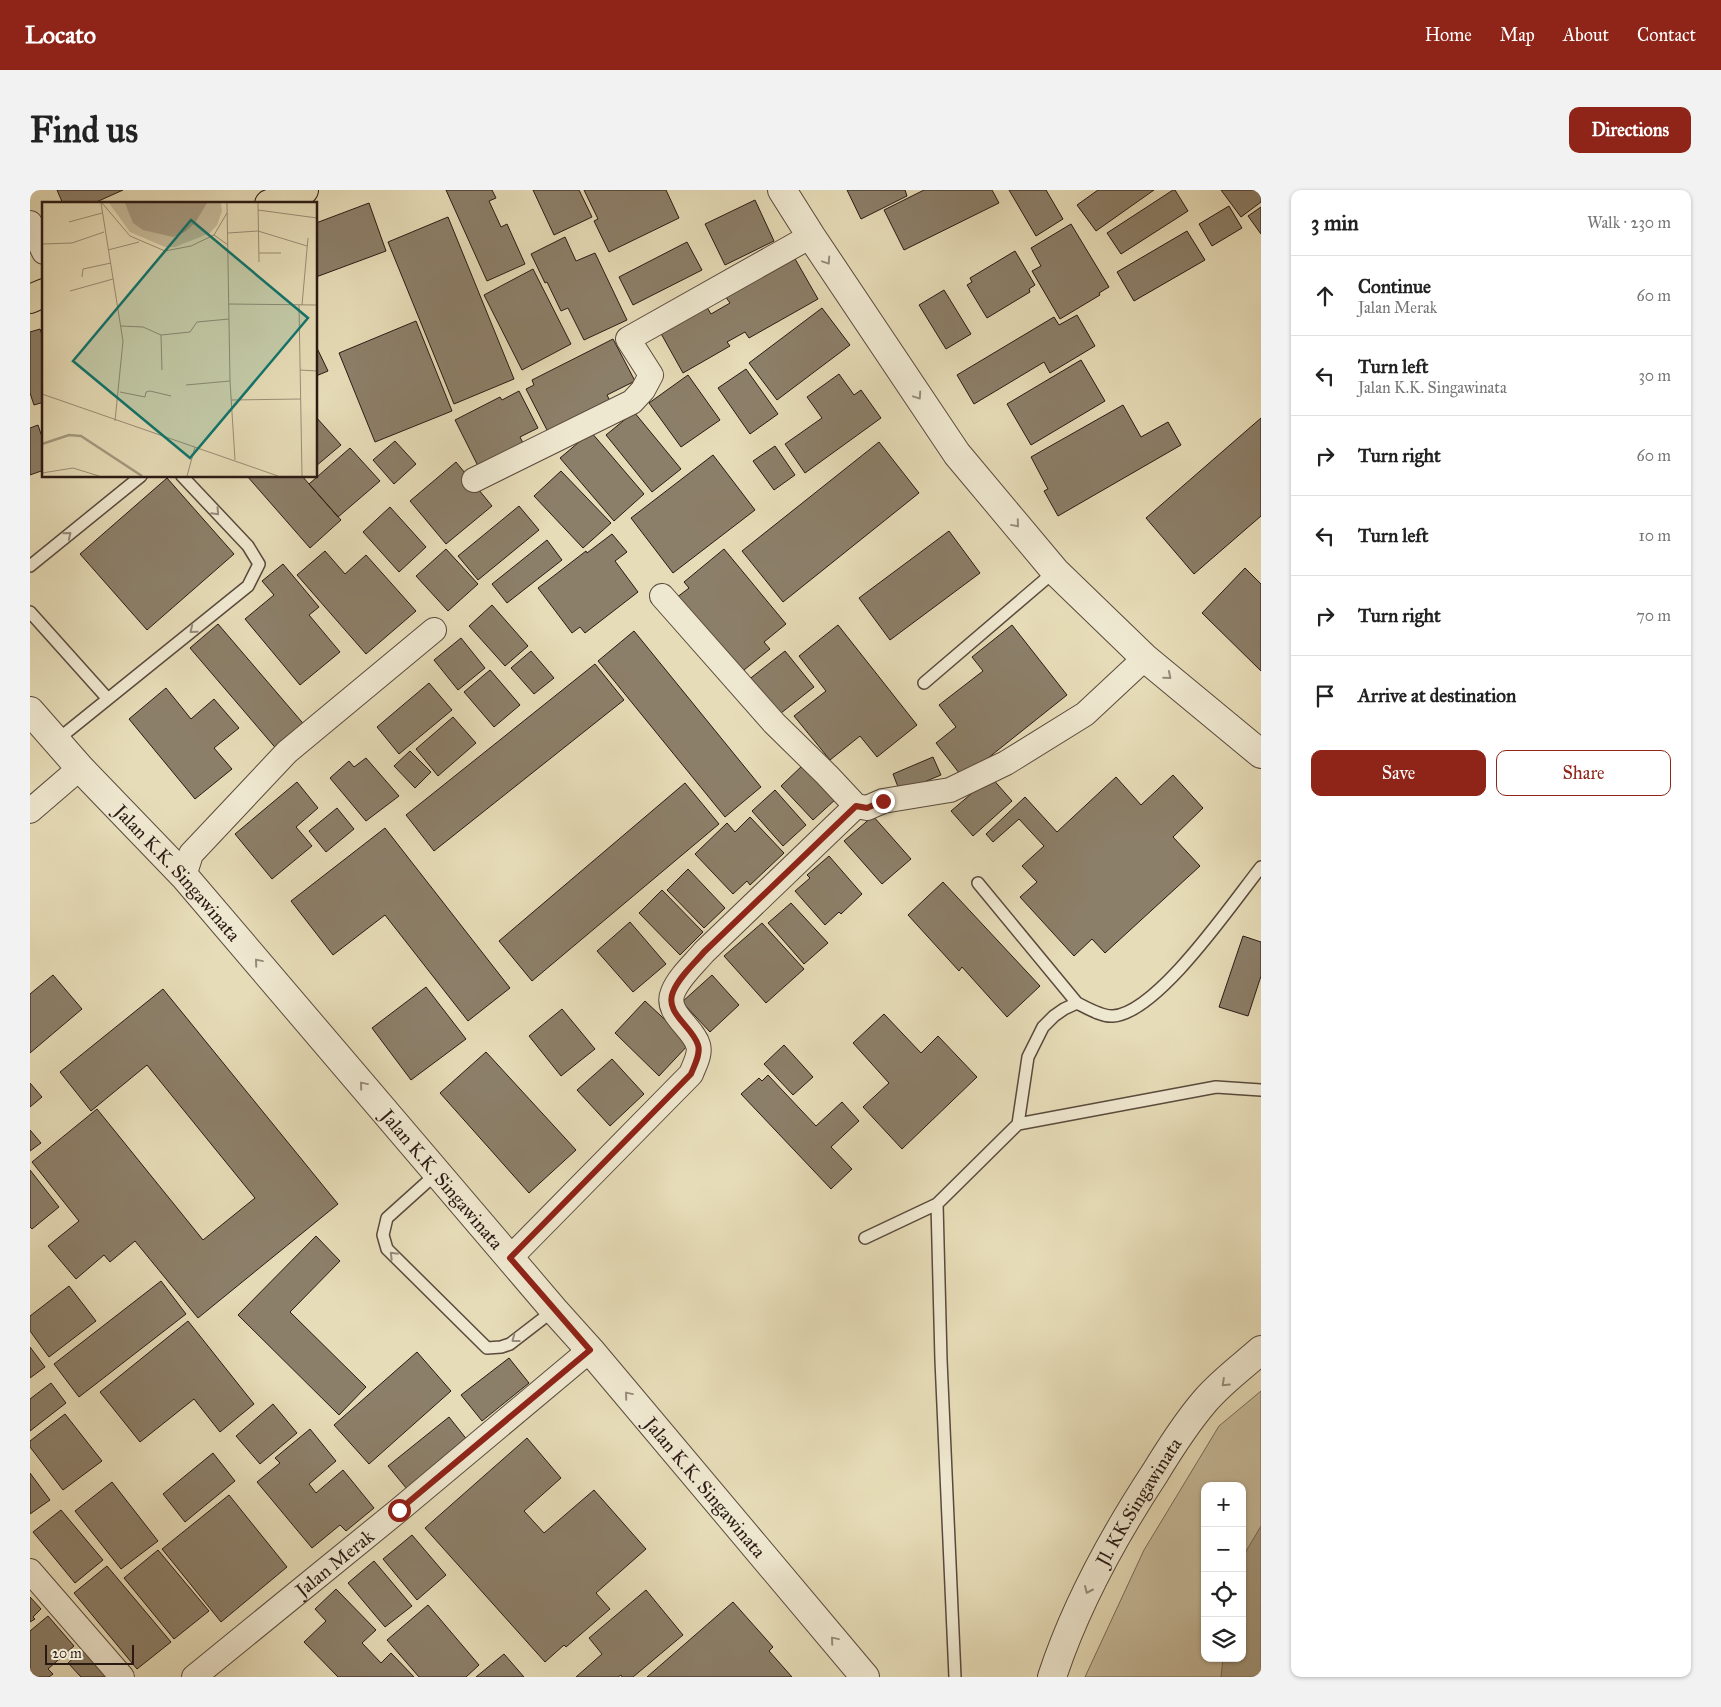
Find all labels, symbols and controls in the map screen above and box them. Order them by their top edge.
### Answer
text: Locato [25,20,96,50]
text: Home [1425,24,1472,46]
text: Map [1500,24,1535,46]
text: About [1563,24,1609,46]
text: Contact [1637,24,1696,46]
button: Directions [1569,107,1691,153]
text: Find us [30,109,138,152]
inset map [42,202,318,478]
text: 3 min [1311,210,1359,236]
text: Walk · 230 m [1587,213,1671,232]
one-way arrow [821,255,830,264]
text: Continue [1358,275,1431,298]
icon: ahead [1311,282,1339,310]
text: 60 m [1637,286,1671,305]
text: Jalan Merak [1358,298,1437,317]
text: Turn left [1358,355,1428,378]
icon: left [1311,362,1339,390]
text: 30 m [1638,366,1671,385]
text: Jalan K.K. Singawinata [1358,378,1507,397]
one-way arrow [912,390,921,399]
icon: right [1311,442,1339,470]
text: Turn right [1358,444,1441,467]
text: 60 m [1637,446,1671,465]
one-way arrow [210,506,219,515]
one-way arrow [1011,519,1020,528]
icon: left [1311,522,1339,550]
text: Turn left [1358,524,1428,547]
text: 10 m [1639,526,1671,545]
one-way arrow [62,533,71,541]
icon: right [1311,602,1339,630]
text: Turn right [1358,604,1441,627]
text: 70 m [1636,606,1671,625]
one-way arrow [190,624,199,632]
one-way arrow [1162,671,1171,680]
icon: arrive [1311,682,1339,710]
text: Arrive at destination [1358,684,1516,707]
button: Save [1311,750,1486,796]
button: Share [1496,750,1671,796]
route end [872,790,895,813]
street label: Jalan K.K. Singawinata [108,798,246,946]
one-way arrow [254,958,263,967]
one-way arrow [360,1082,369,1091]
street label: Jalan K.K. Singawinata [374,1103,509,1255]
one-way arrow [390,1252,399,1261]
one-way arrow [512,1334,521,1342]
one-way arrow [1222,1377,1231,1386]
one-way arrow [625,1392,634,1401]
street label: Jalan K.K. Singawinata [638,1411,772,1563]
street label: Jl. KK.Singawinata [1089,1432,1187,1572]
map controls [1201,1482,1246,1662]
button: + [1201,1482,1246,1527]
route start [388,1499,411,1522]
street label: Jalan Merak [289,1524,378,1603]
button: − [1201,1527,1246,1572]
button: locate [1201,1572,1246,1617]
one-way arrow [1083,1585,1094,1594]
button: layers [1201,1617,1246,1662]
one-way arrow [831,1636,840,1645]
scale bar [45,1642,134,1665]
text: 20 m [52,1645,82,1662]

